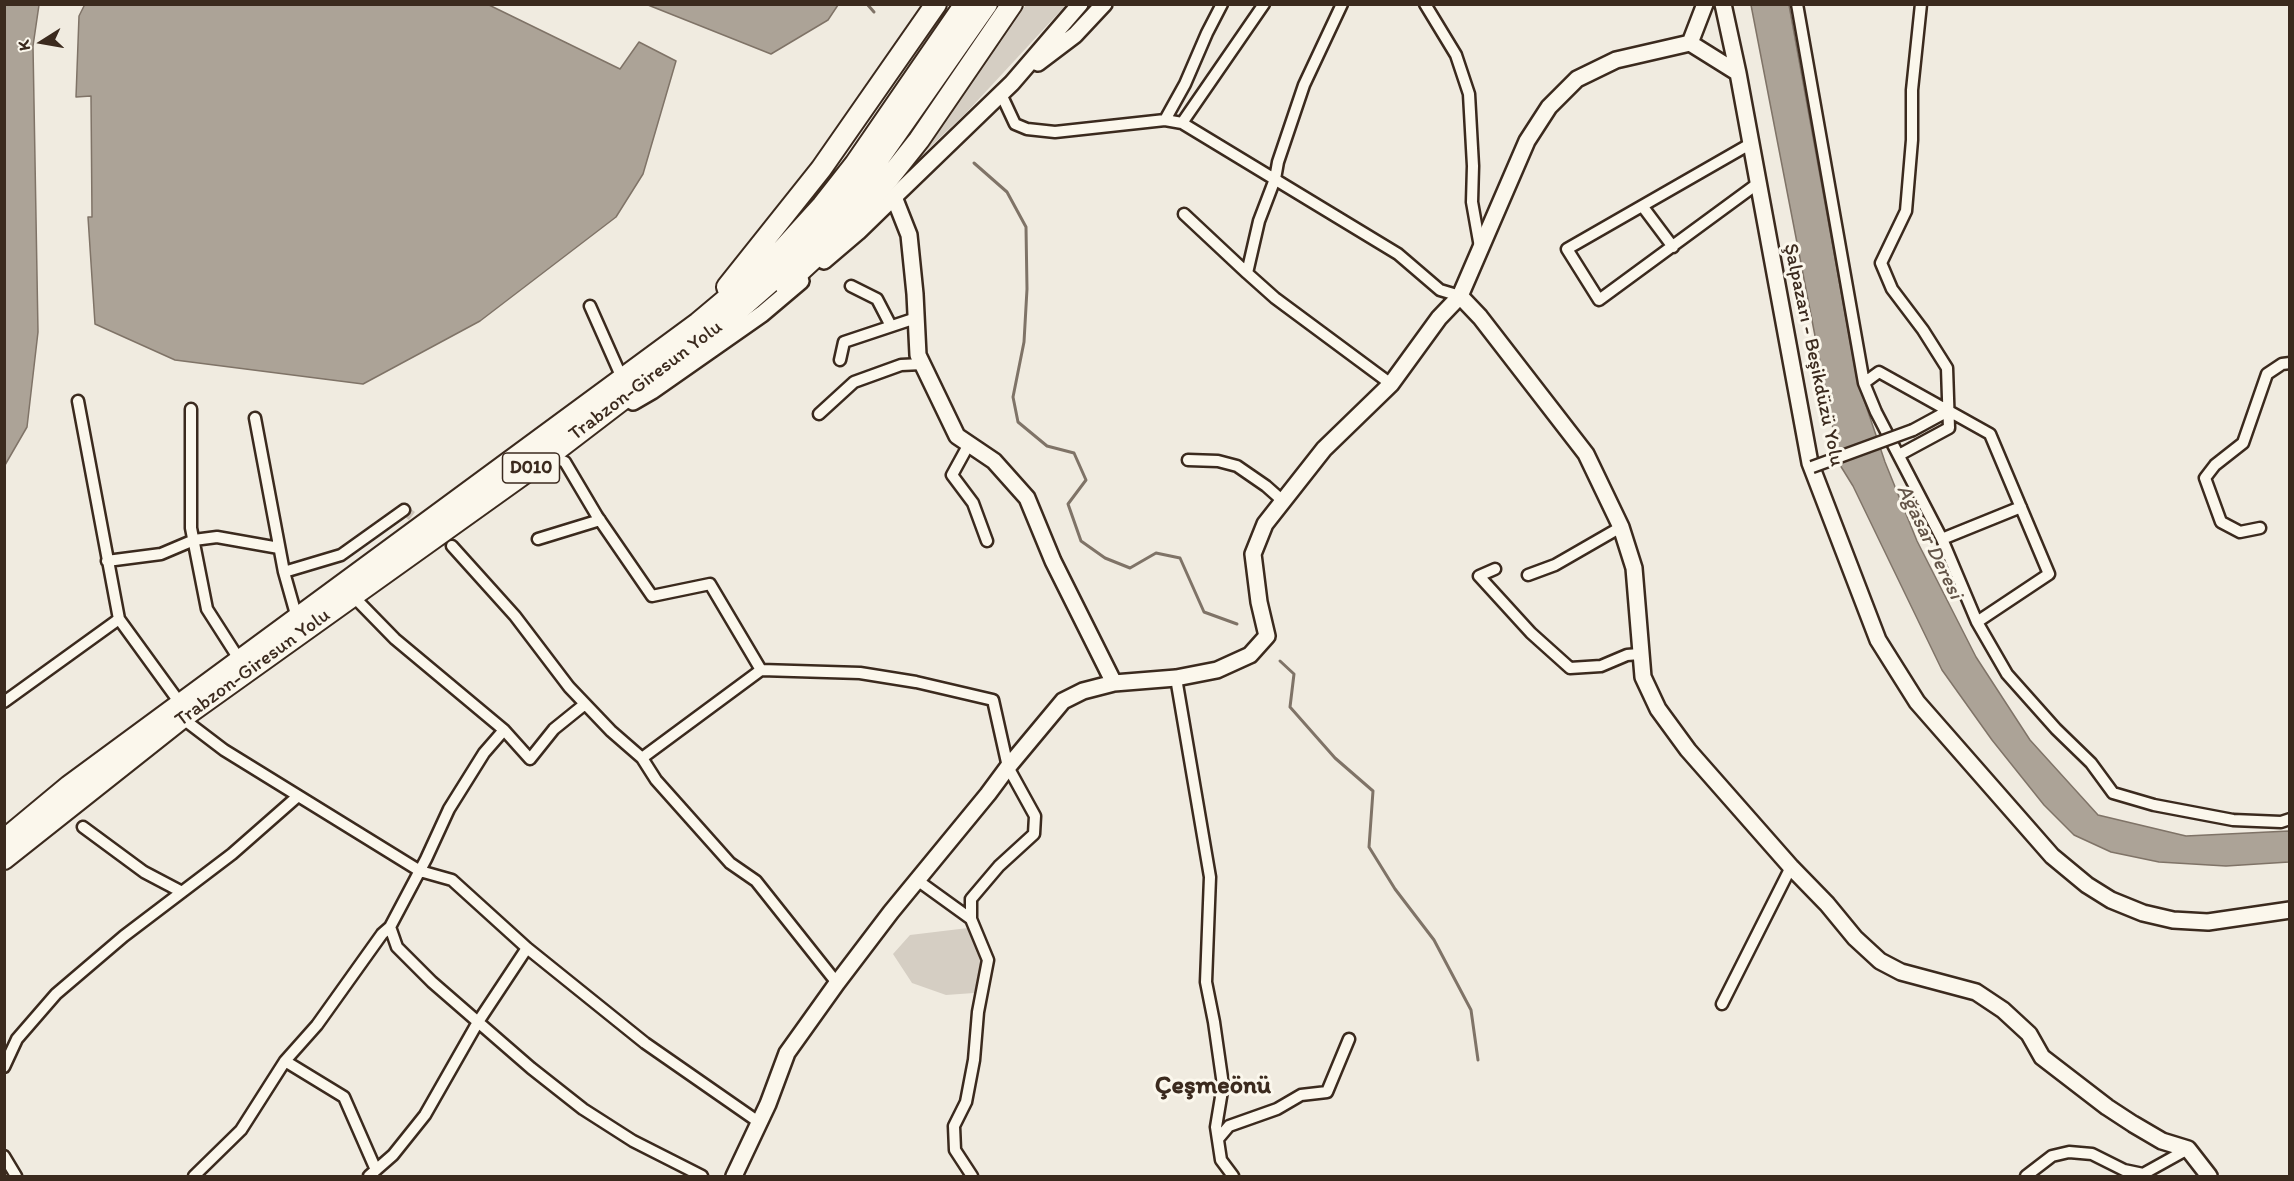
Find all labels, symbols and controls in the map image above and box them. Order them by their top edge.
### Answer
north arrow [12,12,72,72]
text: K [14,39,34,52]
street label: Şalpazarı - Beşikdüzü Yolu [1778,241,1848,469]
street label: Trabzon-Giresun Yolu [565,315,727,447]
road number: D010 [502,453,560,483]
water label: Ağasar Deresi [1890,481,1968,603]
street label: Trabzon-Giresun Yolu [171,604,335,732]
district label: Çeşmeönü [1155,1070,1271,1102]

